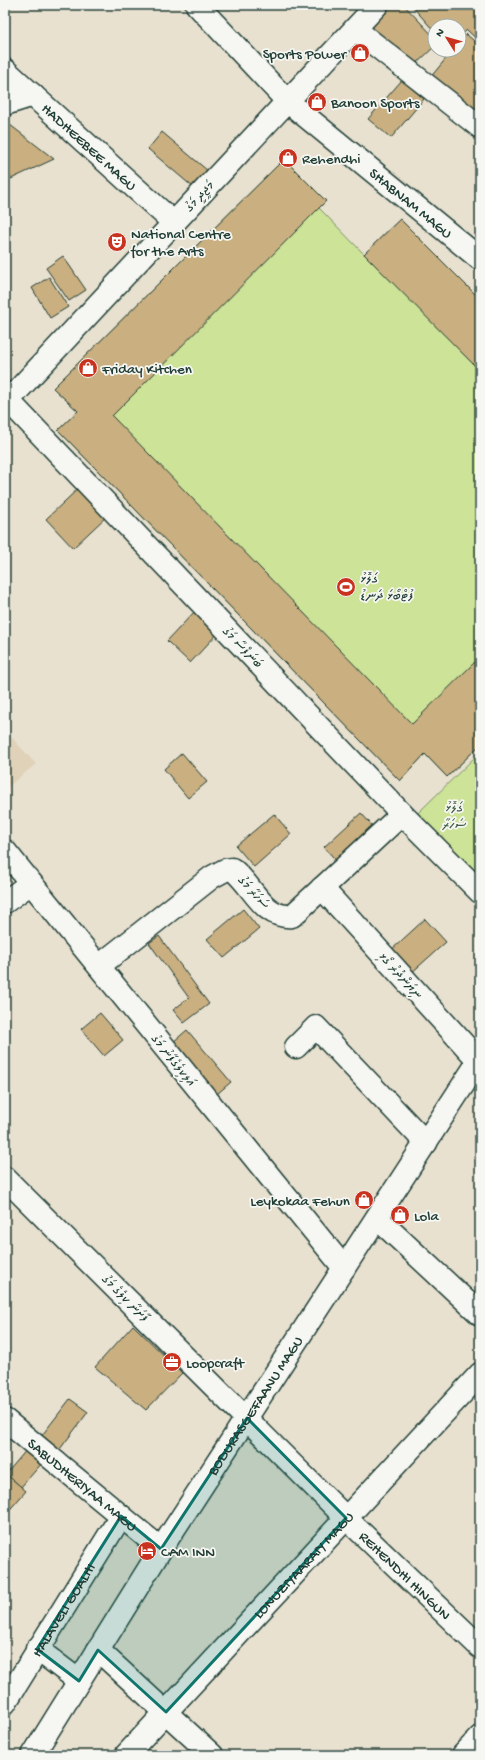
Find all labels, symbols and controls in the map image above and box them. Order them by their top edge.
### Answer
north arrow [427,18,467,58]
text: N [434,27,448,40]
shop icon: Sports Power [349,42,371,64]
place label: Sports Power [263,46,348,64]
shop icon: Banoon Sports [306,91,328,113]
place label: Banoon Sports [330,95,420,113]
street label: HADHEEBEE MAGU [37,100,140,196]
shop icon: Rehendhi [277,147,299,169]
place label: Rehendhi [302,151,361,169]
street label: SHABNAM MAGU [365,165,455,244]
street label: މަޖީދީ މަގު [181,178,220,217]
place label: National Centre for the Arts [130,226,231,261]
theatre icon: National Centre for the Arts [106,231,128,253]
shop icon: Friday Kitchen [77,357,99,379]
place label: Friday Kitchen [101,361,192,379]
place label: ގަލޮޅު ފުޓްބޯޅަ ދަނޑު [360,571,414,606]
sports icon: ގަލޮޅު ފުޓްބޯޅަ ދަނޑު [335,576,357,598]
street label: ބަނަފްސާ މަގު [217,623,266,673]
park label: ގަލޮޅު ސަހަރާ [441,800,466,835]
street label: ސަހަރާ މަގު [232,872,273,914]
street label: ނިޔަންދުރު ގޯޅި [373,948,426,1004]
street label: އަލިކިލެގެފާނު މަގު [145,1031,199,1091]
shop icon: Leykokaa Fehun [353,1189,375,1211]
place label: Leykokaa Fehun [250,1193,350,1211]
shop icon: Lola [389,1204,411,1226]
place label: Lola [414,1208,440,1226]
street label: ފާށަނާ ކިލެގެ މަގު [96,1271,153,1328]
street label: BODURASGEFAANU MAGU [204,1333,308,1480]
office icon: Loopcraft [161,1351,183,1373]
place label: Loopcraft [186,1355,246,1373]
street label: SABUDHERIYAA MAGU [23,1435,140,1537]
street label: LONUZIYAARAIY MAGU [250,1508,359,1623]
street label: REHENDHI HINGUN [354,1528,454,1625]
hotel icon: CAM INN [136,1540,158,1562]
place label: CAM INN [161,1544,215,1562]
street label: HALAVELI GOALHI [29,1560,101,1661]

